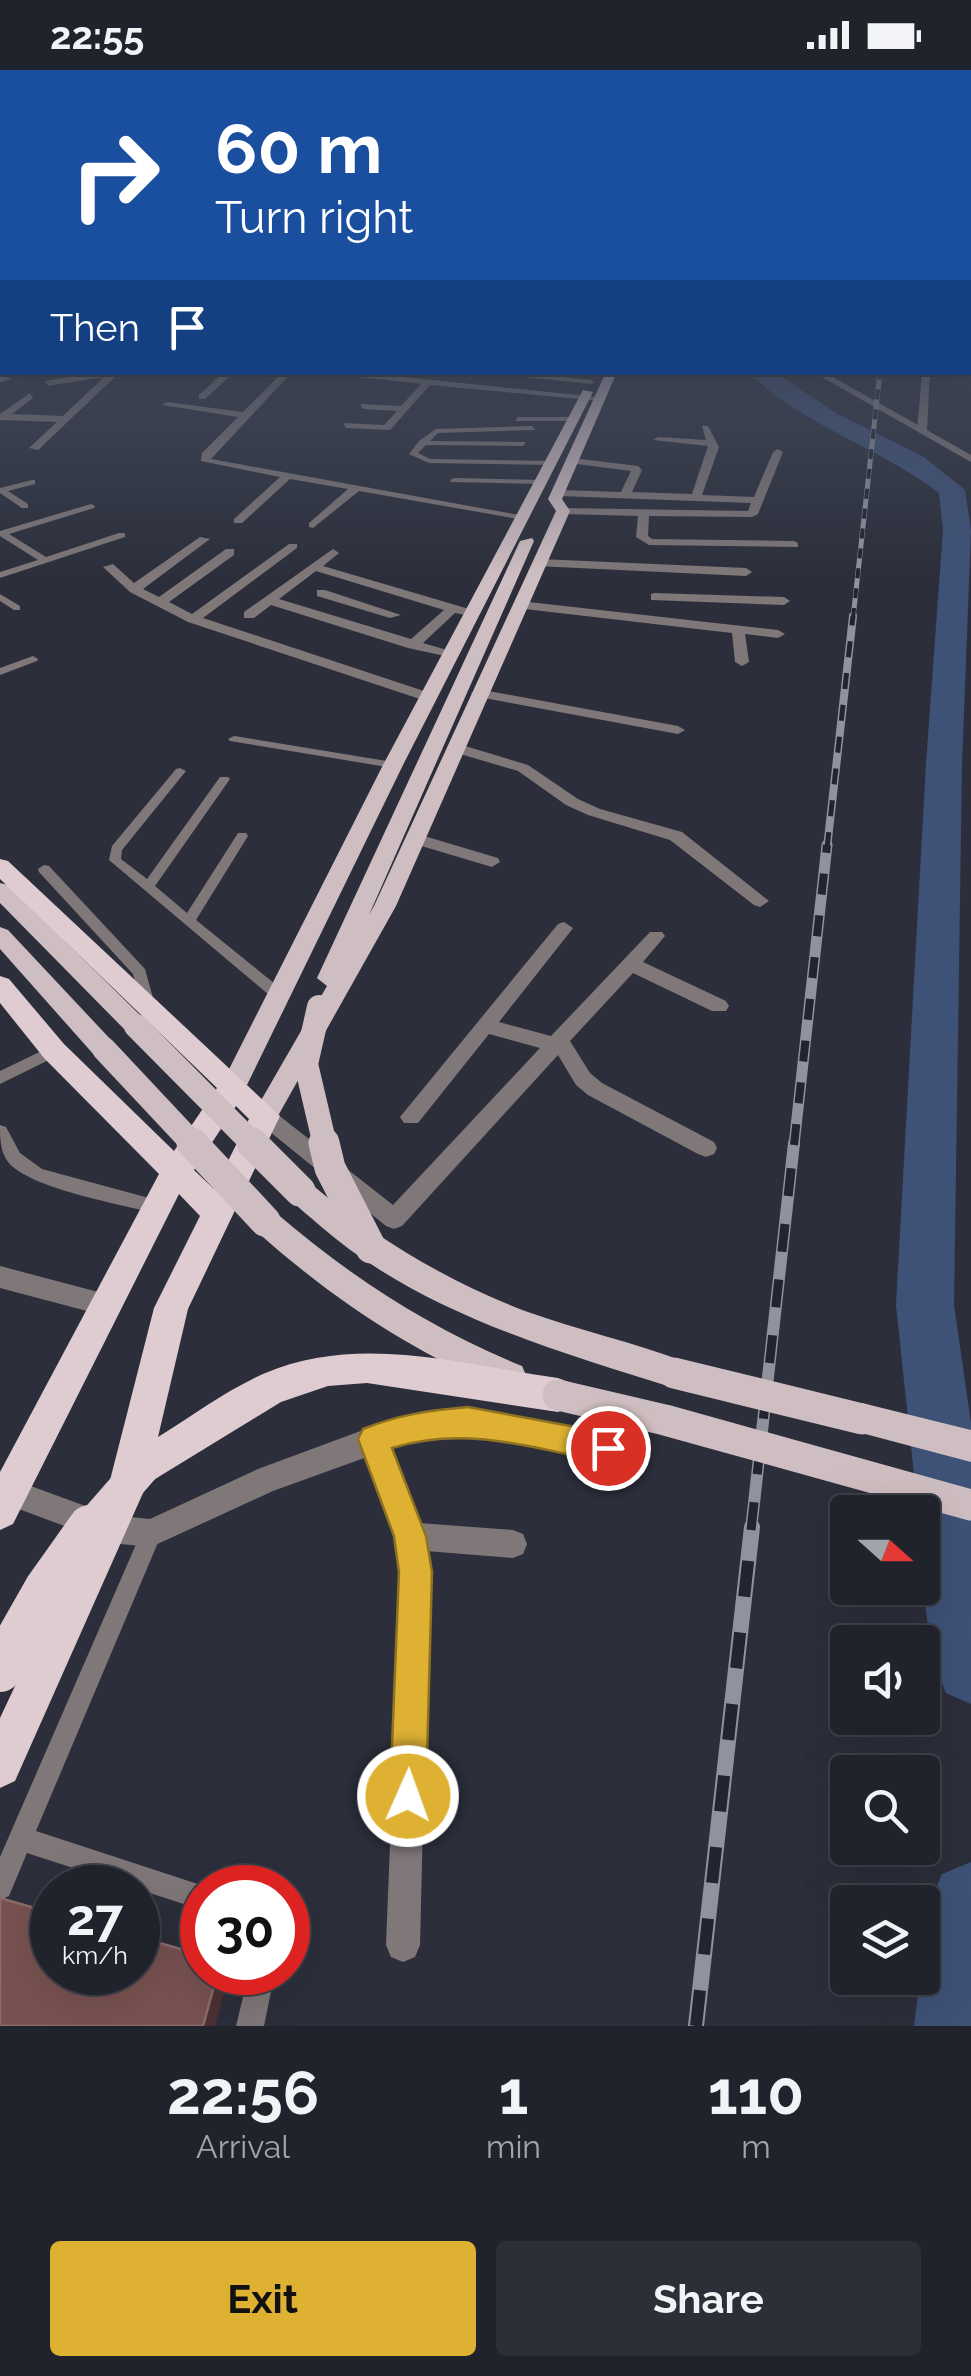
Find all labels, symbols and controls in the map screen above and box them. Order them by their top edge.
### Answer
text: 22:55 [50,13,144,58]
text: 60 m [215,107,382,189]
icon: right [50,110,180,240]
text: Turn right [215,191,413,244]
icon: arrive [160,300,215,355]
text: Then [50,305,140,350]
pin [566,1406,651,1491]
icon: arrive [581,1421,636,1476]
north arrow [830,1495,940,1605]
map controls [830,1495,940,1995]
button: sound [830,1625,940,1735]
position arrow [356,1744,460,1848]
button: search [830,1755,940,1865]
speed limit sign: 30 [180,1865,310,1995]
button: layers [830,1885,940,1995]
text: 27 [67,1888,123,1947]
text: km/h [62,1940,128,1970]
text: 22:56 [167,2058,319,2128]
text: 1 [499,2058,528,2128]
text: 110 [708,2058,804,2128]
text: Arrival [196,2128,290,2165]
text: min [486,2128,541,2165]
text: m [741,2128,771,2165]
button: Exit [50,2241,476,2356]
button: Share [496,2241,921,2356]

